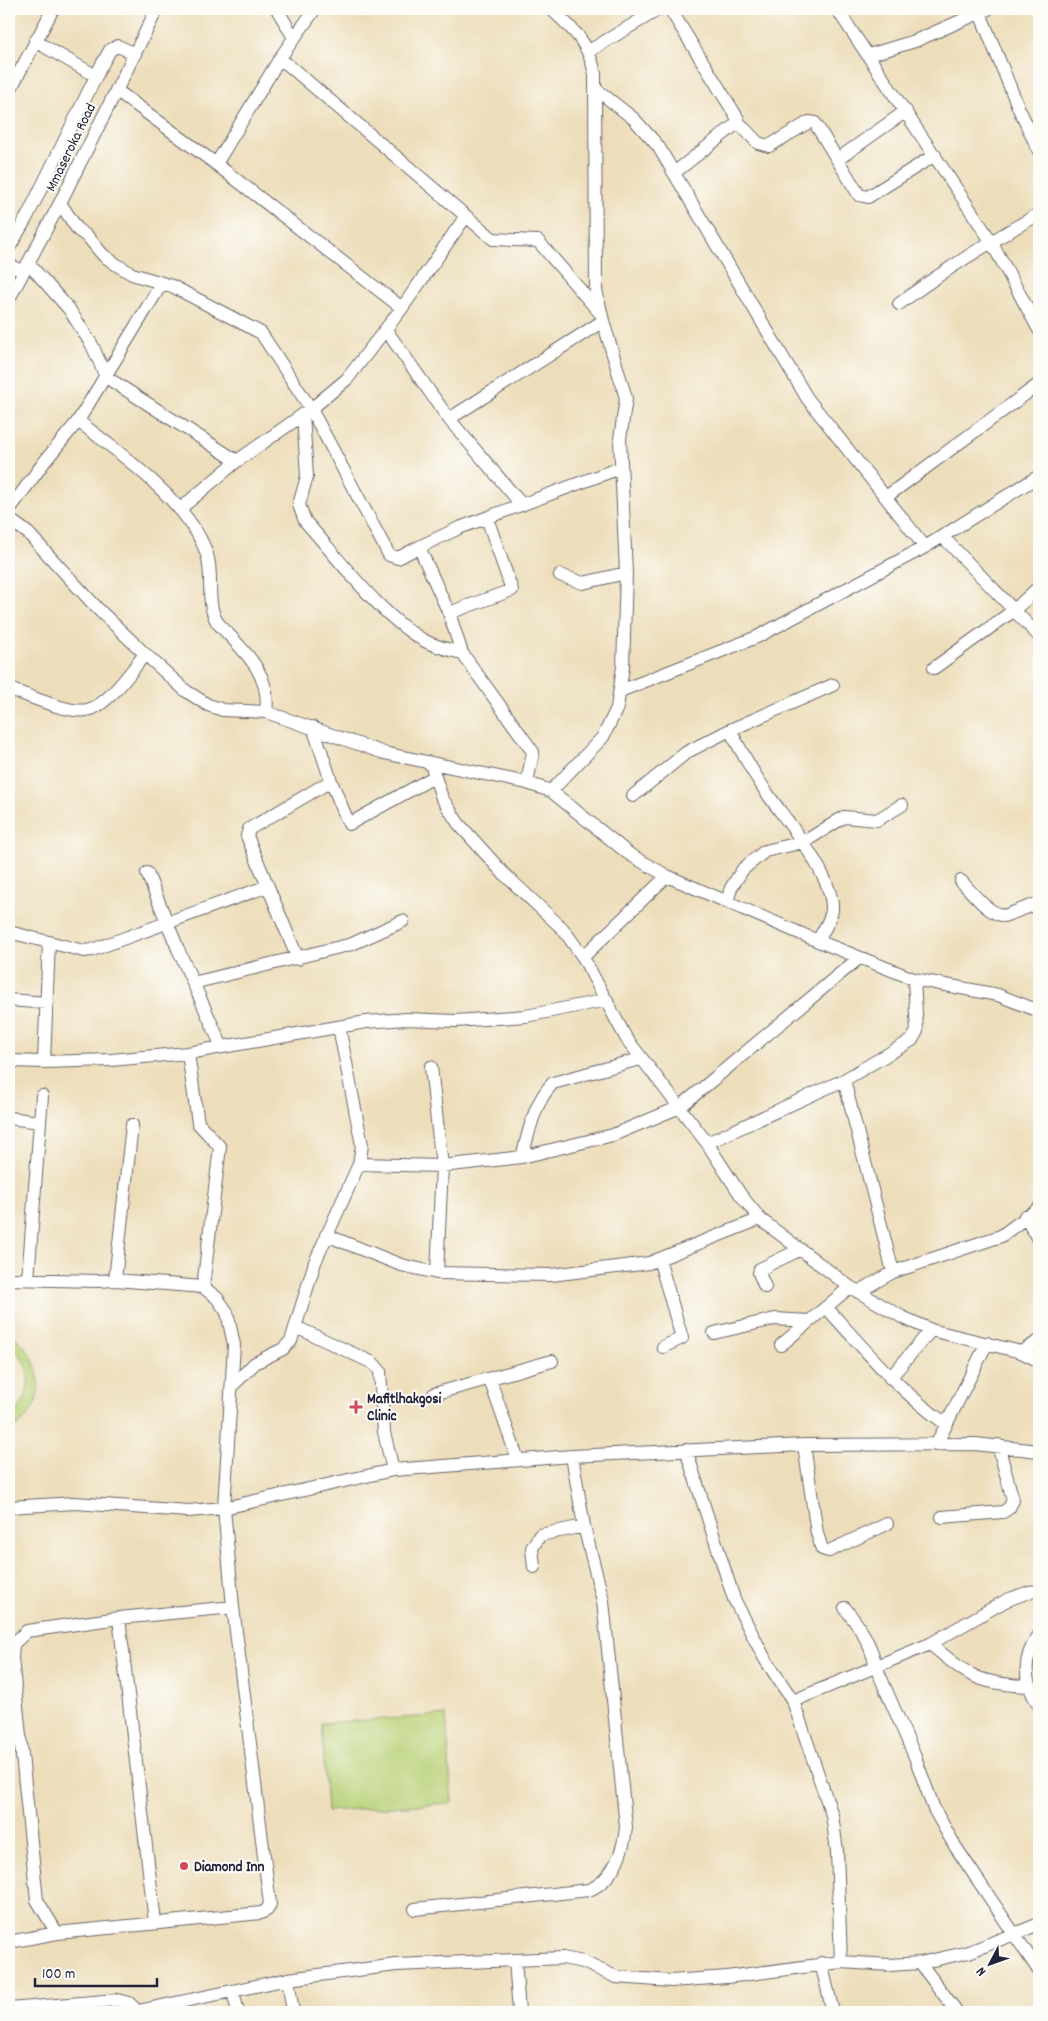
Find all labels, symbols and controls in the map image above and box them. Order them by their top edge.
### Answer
street label: Mmaseroka Road [41,100,103,196]
place label: Mafitlhakgosi Clinic [367,1389,441,1428]
marker: Mafitlhakgosi Clinic [349,1400,363,1414]
place label: Diamond Inn [194,1857,264,1879]
marker: Diamond Inn [178,1860,190,1872]
north arrow [966,1938,1016,1988]
scale bar [35,1956,158,1988]
text: N [972,1962,992,1980]
text: 100 m [42,1964,75,1986]

